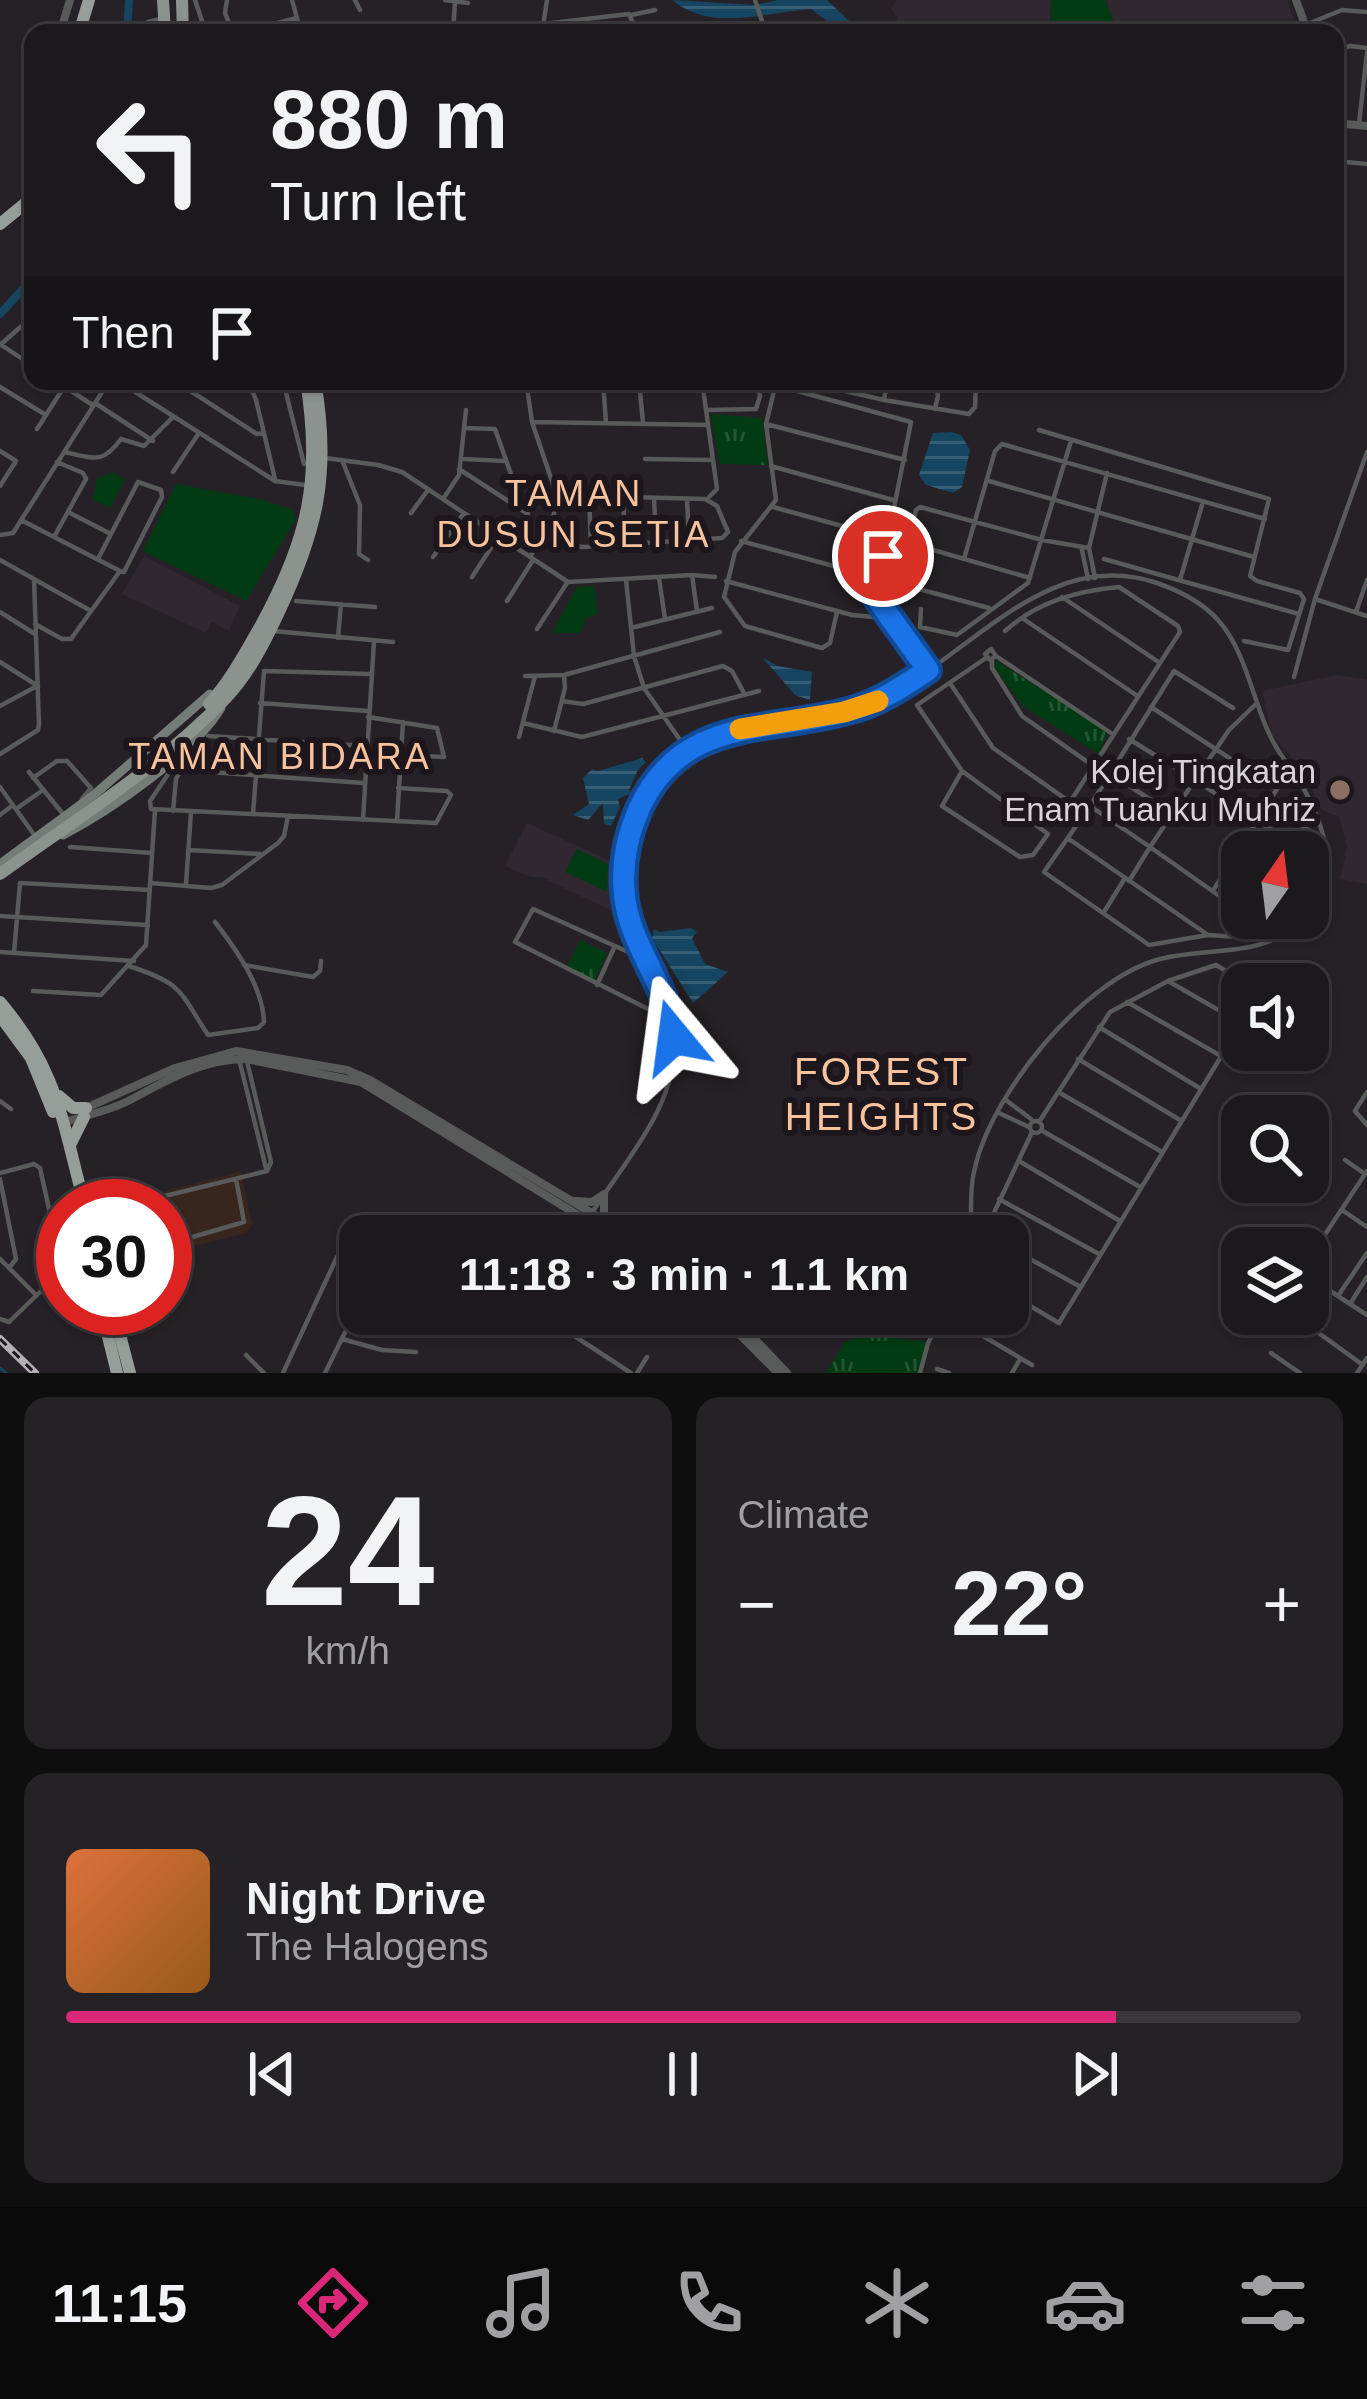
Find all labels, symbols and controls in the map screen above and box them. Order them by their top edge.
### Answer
icon: left [72,72,228,228]
text: 880 m [270,72,508,166]
text: Turn left [270,171,466,231]
icon: arrive [199,300,265,366]
text: Then [72,307,175,358]
district label: TAMAN DUSUN SETIA [436,473,712,555]
pin [832,505,934,607]
icon: arrive [850,523,916,589]
district label: TAMAN BIDARA [128,736,432,777]
place label: Kolej Tingkatan Enam Tuanku Muhriz [1004,753,1316,828]
marker: Kolej Tingkatan Enam Tuanku Muhriz [1327,777,1353,803]
north arrow [1221,831,1329,939]
map controls [1221,831,1329,1335]
button: sound [1221,963,1329,1071]
position arrow [611,974,737,1100]
district label: FOREST HEIGHTS [785,1050,979,1138]
button: search [1221,1095,1329,1203]
speed limit sign: 30 [36,1179,192,1335]
button: layers [1221,1227,1329,1335]
text: 11:18 · 3 min · 1.1 km [459,1249,909,1300]
text: 24 [261,1464,435,1638]
text: Climate [738,1493,870,1536]
text: 22° [951,1554,1087,1654]
text: − [738,1567,776,1641]
text: + [1262,1567,1301,1641]
text: km/h [305,1629,390,1672]
text: Night Drive [246,1873,486,1924]
text: The Halogens [246,1925,489,1968]
icon: previous [239,2041,305,2107]
icon: pause [650,2041,716,2107]
icon: next [1062,2041,1128,2107]
icon: directions [291,2261,375,2345]
icon: music [479,2261,563,2345]
icon: phone [667,2261,751,2345]
icon: climate [855,2261,939,2345]
icon: car [1043,2261,1127,2345]
icon: filters [1231,2261,1315,2345]
text: 11:15 [52,2273,187,2333]

